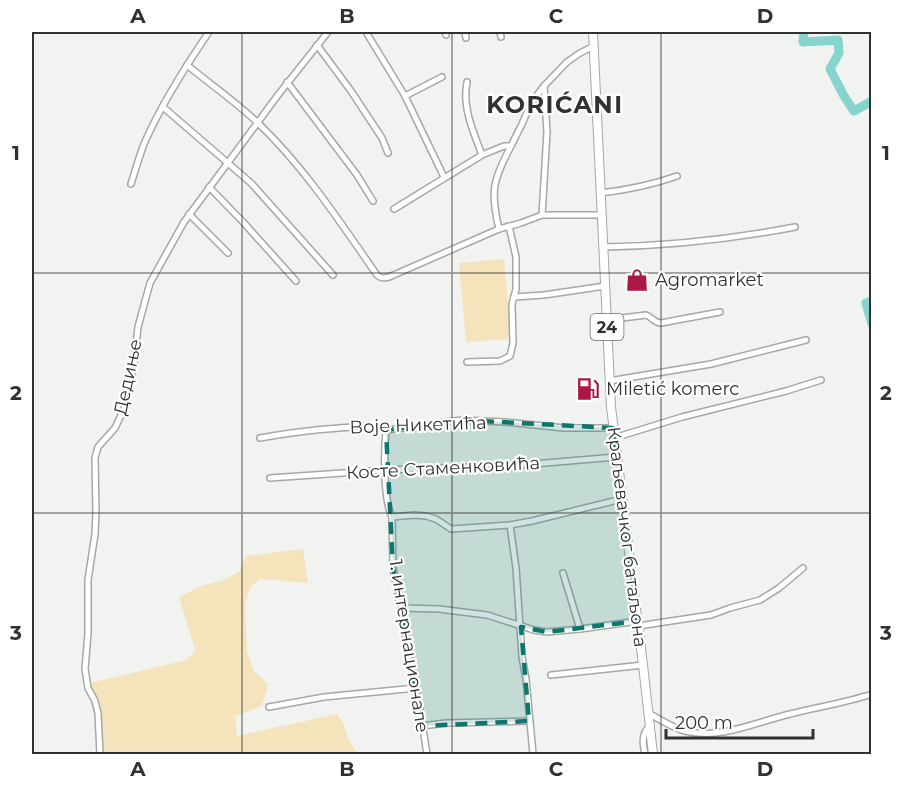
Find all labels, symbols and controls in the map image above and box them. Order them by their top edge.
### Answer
text: A [129,4,146,28]
text: B [339,4,355,28]
text: C [549,4,564,28]
text: D [757,4,773,28]
district label: KORIĆANI [486,90,624,119]
text: 1 [12,141,20,165]
text: 1 [882,141,890,165]
shop icon: Agromarket [624,267,650,293]
place label: Agromarket [655,269,764,291]
road number: 24 [590,314,624,340]
street label: Дедиње [109,337,147,417]
fuel station icon: Miletić komerc [575,376,601,402]
place label: Miletić komerc [606,378,740,400]
text: 2 [10,381,22,405]
text: 2 [880,381,892,405]
street label: Воје Никетића [349,412,487,438]
street label: Краљевачког батаљона [603,425,651,649]
street label: Косте Стаменковића [346,452,540,484]
street label: 1. интернационале [384,558,434,734]
text: 3 [9,621,22,645]
text: 3 [879,621,892,645]
scale bar [666,702,813,740]
text: 200 m [675,712,733,734]
text: A [129,757,146,781]
text: B [339,757,355,781]
text: C [549,757,564,781]
text: D [757,757,773,781]

